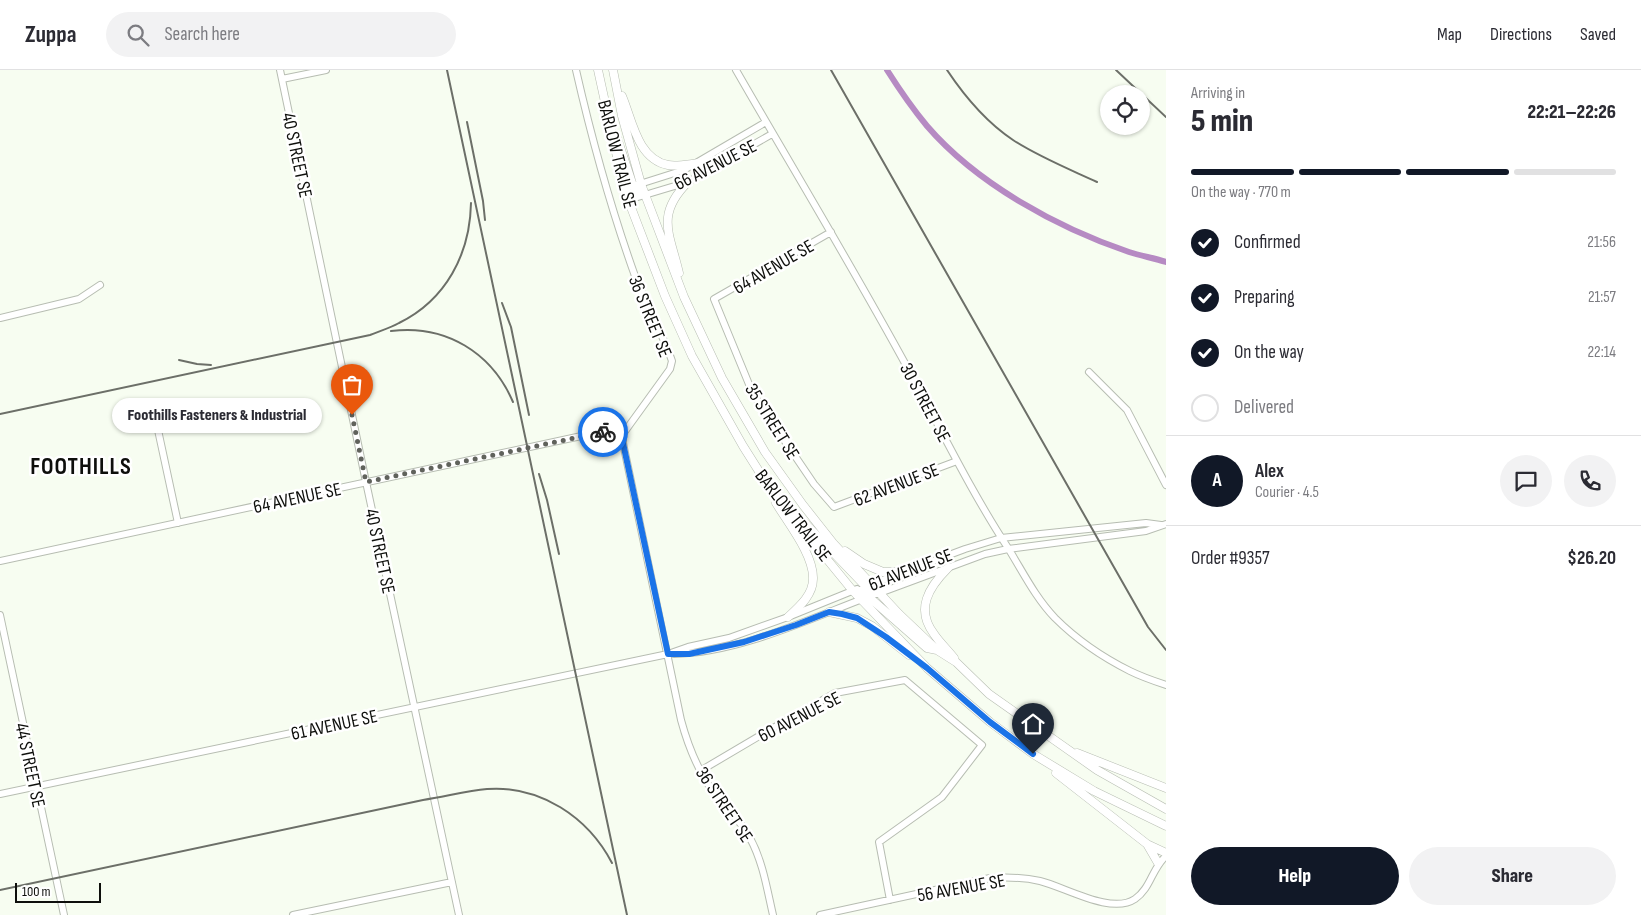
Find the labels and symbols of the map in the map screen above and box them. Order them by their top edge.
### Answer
street label: BARLOW TRAIL SE [592,98,641,211]
street label: 40 STREET SE [276,111,317,200]
street label: 66 AVENUE SE [671,135,761,196]
street label: 64 AVENUE SE [729,235,818,300]
street label: 36 STREET SE [623,272,676,361]
street label: 30 STREET SE [894,359,955,446]
pin [331,364,373,415]
street label: 35 STREET SE [739,379,804,464]
callout: Foothills Fasteners & Industrial [112,398,322,432]
courier [578,407,628,457]
district label: FOOTHILLS [30,452,132,481]
street label: 62 AVENUE SE [851,459,942,512]
street label: BARLOW TRAIL SE [750,465,836,567]
street label: 64 AVENUE SE [251,478,343,519]
street label: 40 STREET SE [359,507,400,596]
street label: 61 AVENUE SE [865,544,956,597]
street label: 60 AVENUE SE [755,687,845,748]
pin [1012,703,1054,754]
street label: 61 AVENUE SE [289,705,380,746]
street label: 44 STREET SE [9,721,50,810]
street label: 36 STREET SE [690,763,757,847]
street label: 56 AVENUE SE [916,869,1007,908]
scale bar [15,880,101,903]

